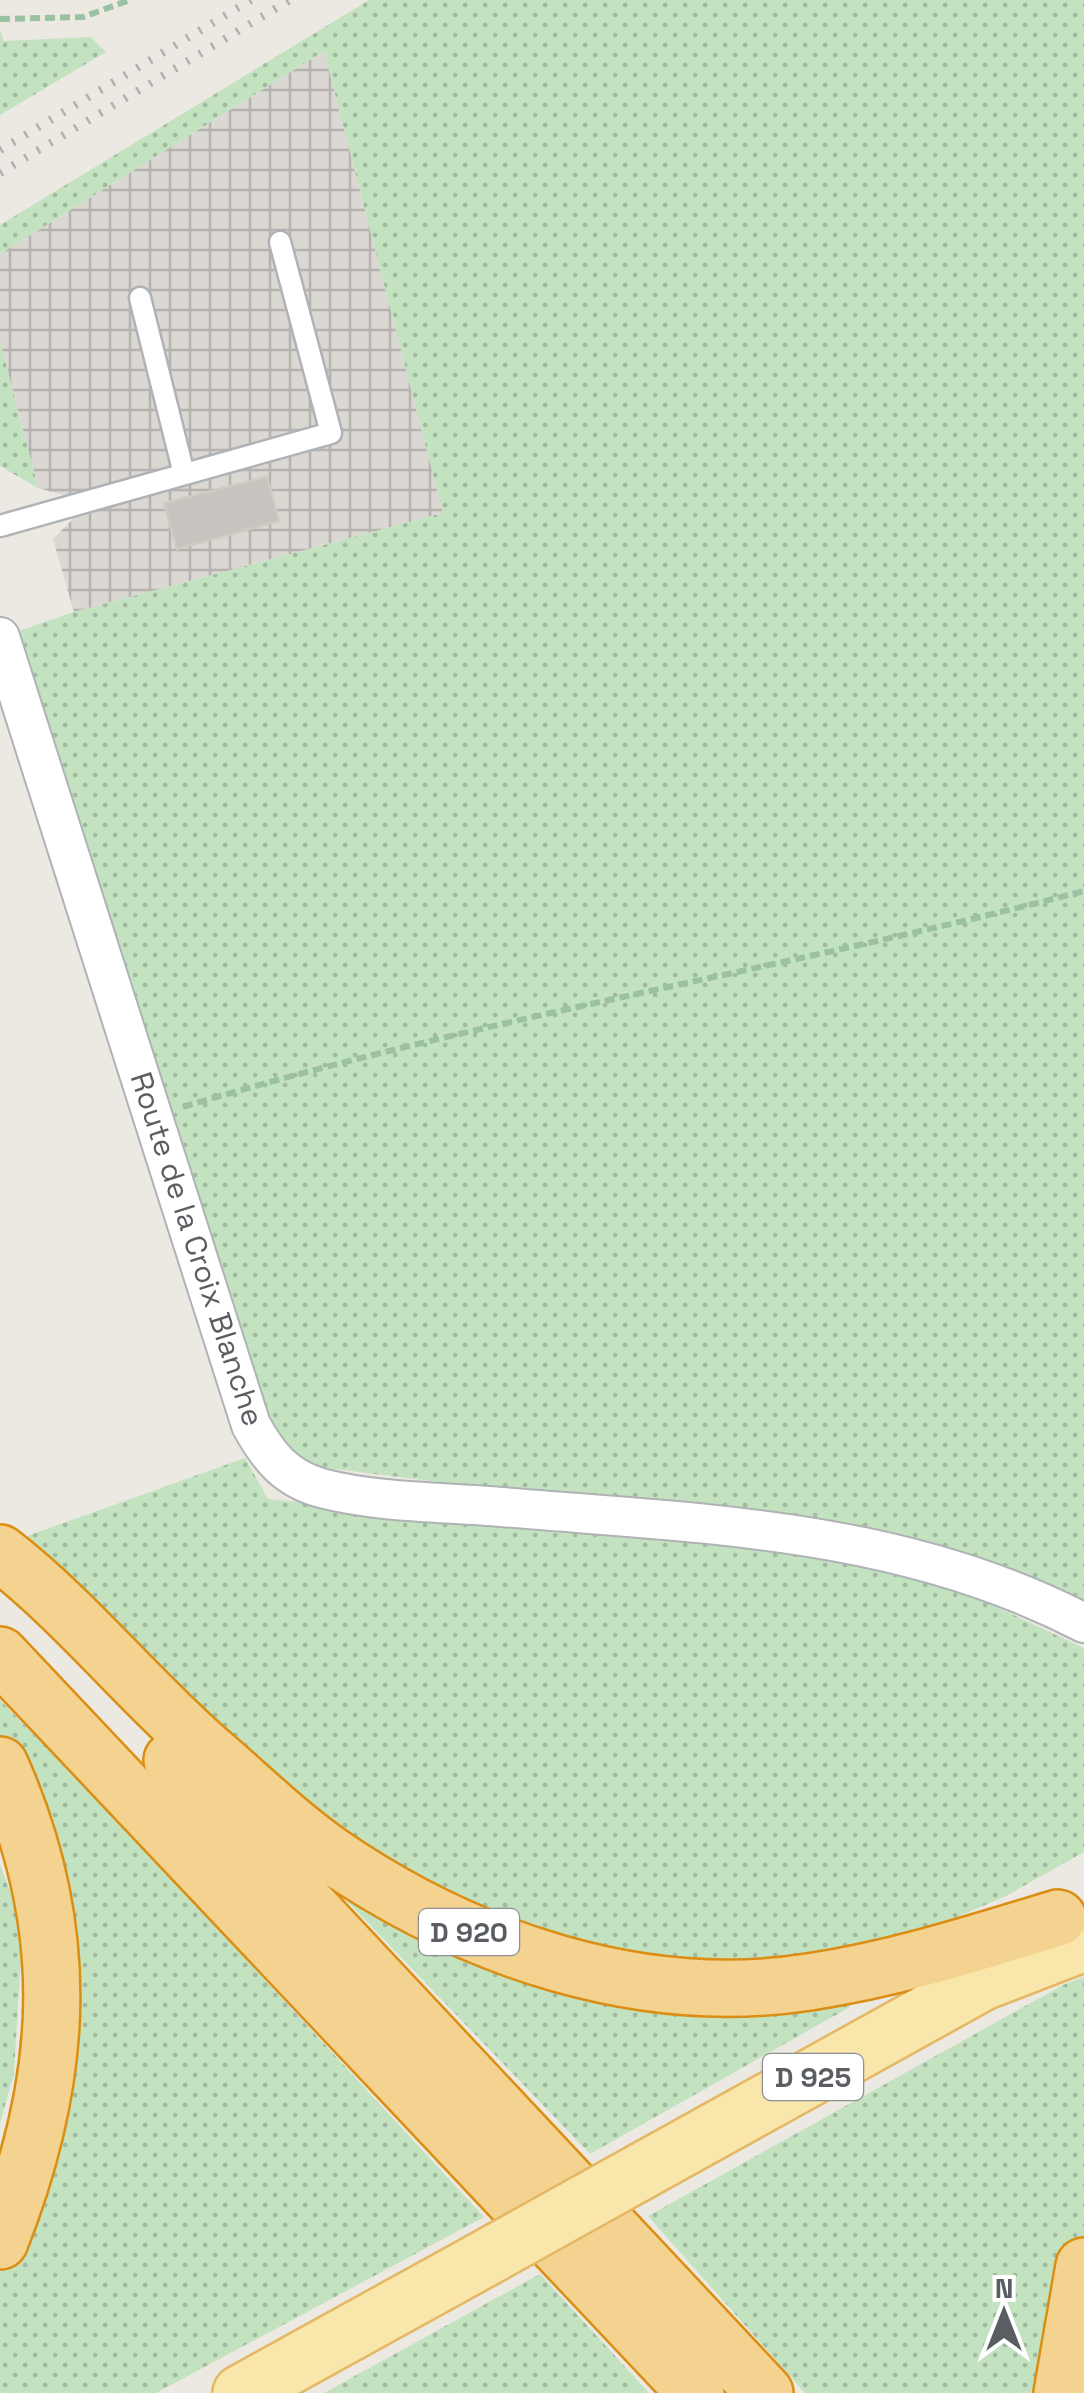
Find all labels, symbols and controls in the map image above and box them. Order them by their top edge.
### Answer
street label: Route de la Croix Blanche [122,1067,273,1431]
road number: D 920 [419,1909,519,1955]
road number: D 925 [763,2054,863,2100]
north arrow [954,2263,1054,2363]
text: N [995,2270,1013,2306]

